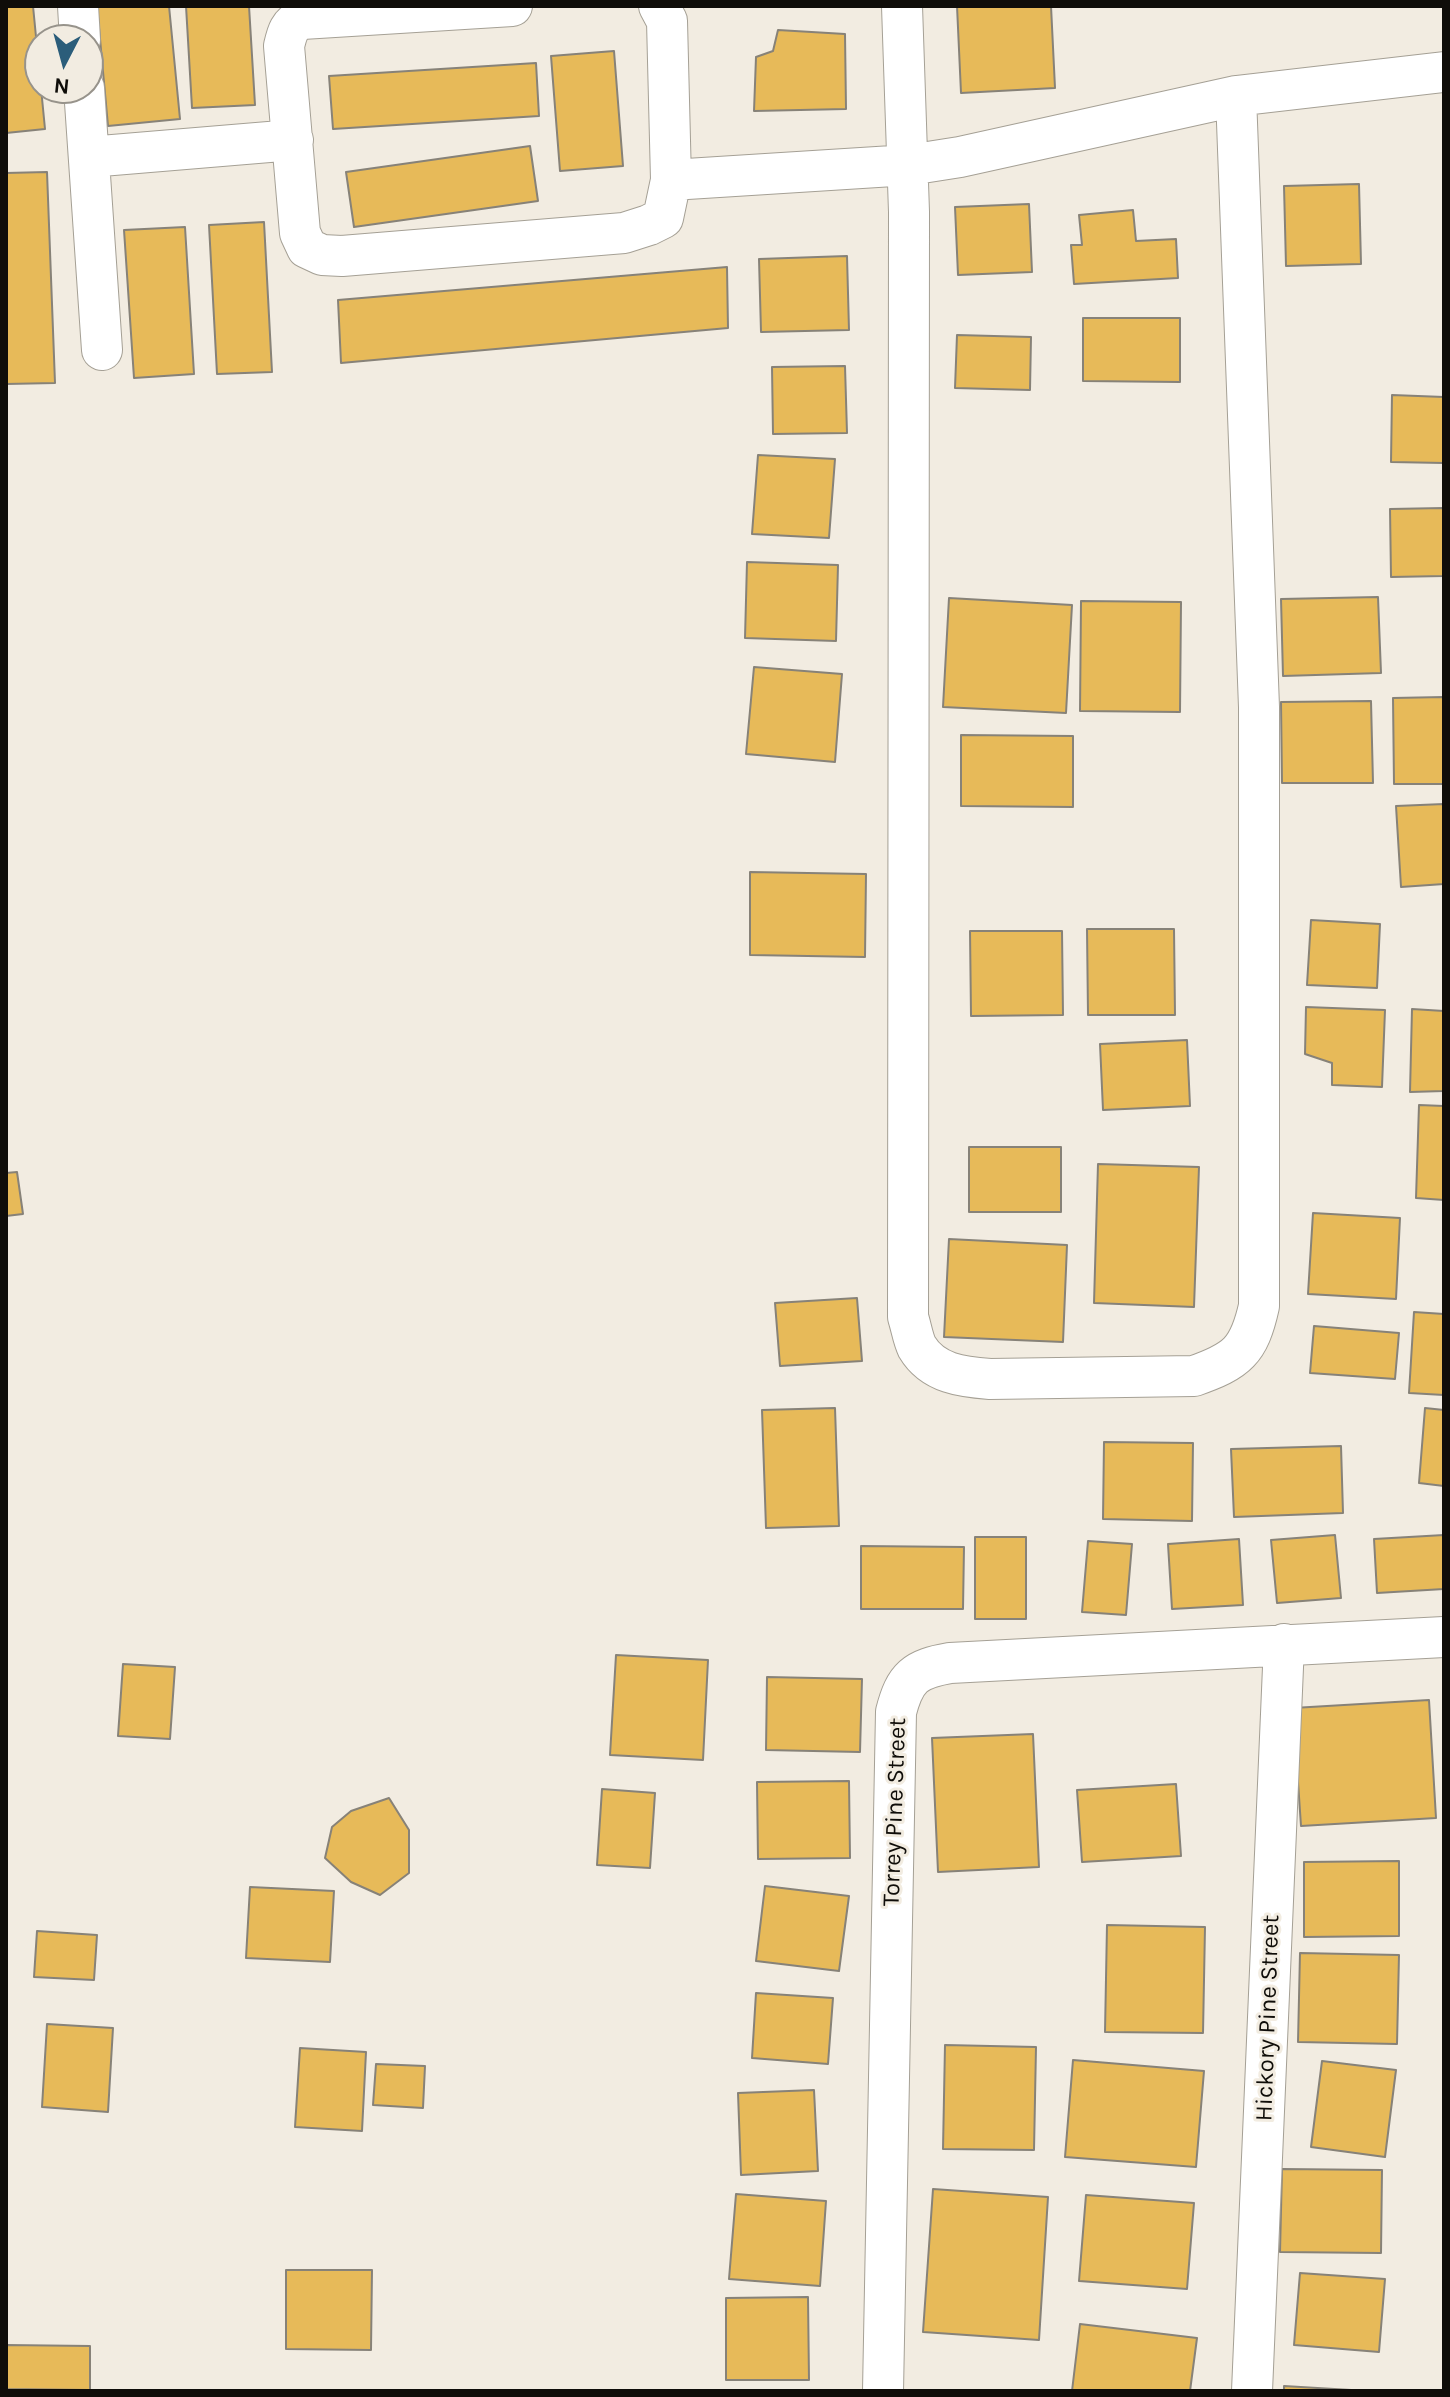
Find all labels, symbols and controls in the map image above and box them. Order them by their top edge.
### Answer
north arrow [24,24,104,104]
text: N [52,72,71,100]
street label: Torrey Pine Street [877,1717,913,1907]
street label: Hickory Pine Street [1250,1914,1286,2122]

